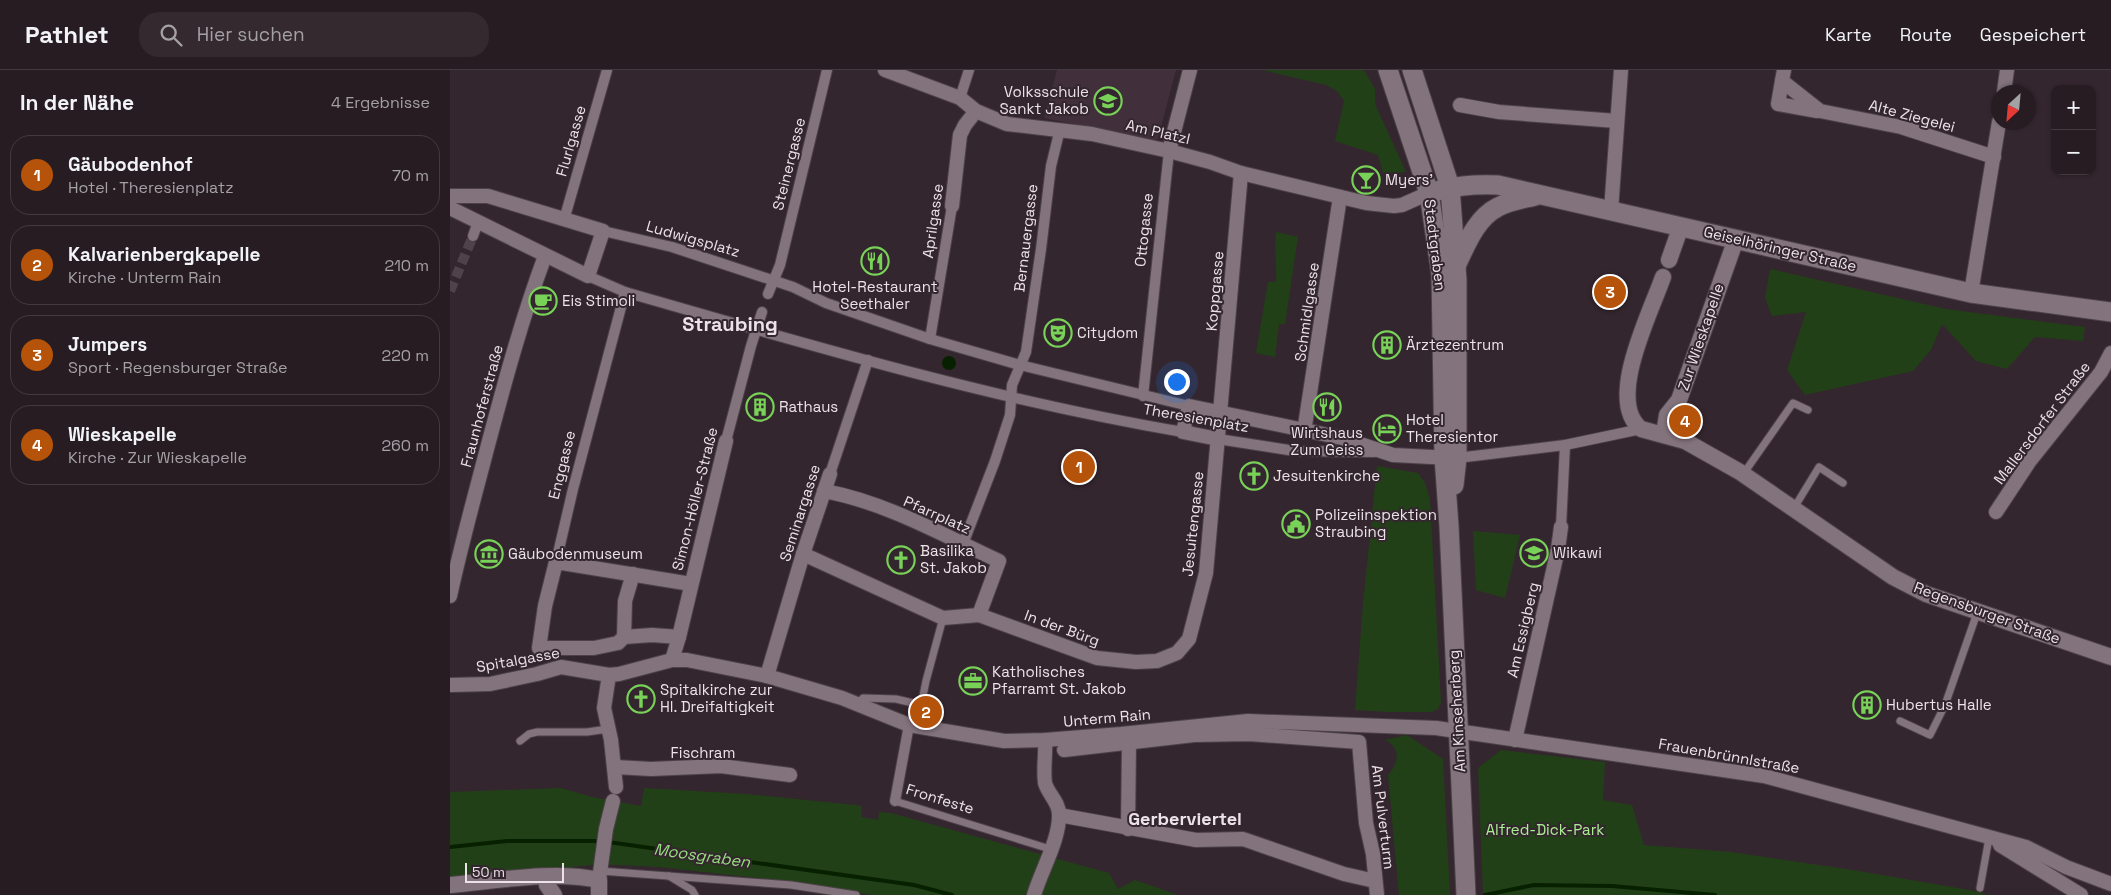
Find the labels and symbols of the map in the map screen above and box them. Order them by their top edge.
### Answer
place label: Volksschule Sankt Jakob [999,82,1089,118]
north arrow [1991,85,2036,130]
school or university icon: Volksschule Sankt Jakob [1093,86,1123,116]
street label: Alte Ziegelei [1867,95,1957,136]
street label: Flurlgasse [551,103,590,179]
street label: Am Platzl [1124,115,1192,148]
street label: Steinergasse [768,116,809,212]
bar icon: Myers' [1351,165,1381,195]
place label: Myers' [1385,170,1433,189]
street label: Aprilgasse [918,182,947,259]
street label: Bernauergasse [1009,183,1042,293]
street label: Ottogasse [1130,192,1157,268]
street label: Stadtgraben [1420,198,1451,292]
street label: Ludwigsplatz [644,216,742,261]
street label: Geiselhöringer Straße [1702,222,1859,275]
restaurant icon: Hotel-Restaurant Seethaler [860,246,890,276]
street label: Koppgasse [1202,250,1227,332]
street label: Schmidlgasse [1290,261,1323,363]
pin: 3 [1594,273,1626,311]
place label: Hotel-Restaurant Seethaler [812,277,938,313]
street label: Zur Wieskapelle [1673,281,1728,393]
cafe icon: Eis Stimoli [528,286,558,316]
place label: Eis Stimoli [562,291,635,310]
district label: Straubing [682,311,778,337]
theatre icon: Citydom [1043,318,1073,348]
place label: Citydom [1077,323,1138,342]
building icon: Ärztezentrum [1372,330,1402,360]
place label: Ärztezentrum [1406,335,1504,354]
street label: Fraunhoferstraße [456,342,507,469]
street label: Mallersdorfer Straße [1989,357,2094,488]
your location [1164,369,1190,395]
building icon: Rathaus [745,392,775,422]
restaurant icon: Wirtshaus Zum Geiss [1312,392,1342,422]
place label: Rathaus [779,397,838,416]
street label: Theresienplatz [1142,399,1250,436]
pin: 4 [1669,402,1701,440]
place label: Hotel Theresientor [1406,410,1499,446]
hotel icon: Hotel Theresientor [1372,414,1402,444]
place label: Wirtshaus Zum Geiss [1291,423,1363,459]
street label: Simon-Höller-Straße [668,425,722,572]
street label: Enggasse [544,428,579,501]
pin: 1 [1063,448,1095,486]
church icon: Jesuitenkirche [1239,461,1269,491]
street label: Seminargasse [775,462,824,564]
place label: Jesuitenkirche [1273,466,1380,485]
street label: Jesuitengasse [1178,470,1207,578]
street label: Pfarrplatz [901,491,974,538]
place label: Polizeiinspektion Straubing [1315,505,1437,541]
public building icon: Polizeiinspektion Straubing [1281,509,1311,539]
school or university icon: Wikawi [1519,538,1549,568]
museum icon: Gäubodenmuseum [474,539,504,569]
place label: Basilika St. Jakob [920,541,987,577]
place label: Wikawi [1553,543,1602,562]
place label: Gäubodenmuseum [508,544,643,563]
church icon: Basilika St. Jakob [886,545,916,575]
street label: Regensburger Straße [1911,577,2063,648]
street label: Am Essigberg [1502,580,1543,679]
street label: In der Bürg [1022,605,1102,650]
street label: Spitalgasse [475,643,561,676]
street label: Am Kinseherberg [1444,649,1469,773]
place label: Katholisches Pfarramt St. Jakob [992,662,1126,698]
office icon: Katholisches Pfarramt St. Jakob [958,666,988,696]
place label: Spitalkirche zur Hl. Dreifaltigkeit [660,680,775,716]
church icon: Spitalkirche zur Hl. Dreifaltigkeit [626,684,656,714]
building icon: Hubertus Halle [1852,690,1882,720]
pin: 2 [910,693,942,731]
place label: Hubertus Halle [1886,695,1992,714]
street label: Unterm Rain [1062,704,1152,731]
street label: Frauenbrünnlstraße [1657,734,1801,777]
street label: Fischram [671,743,735,762]
street label: Am Pulverturm [1368,764,1399,870]
street label: Fronfeste [904,779,977,818]
district label: Gerberviertel [1128,807,1242,830]
park label: Alfred-Dick-Park [1486,820,1604,839]
water label: Moosgraben [653,838,753,873]
scale bar [465,860,564,883]

